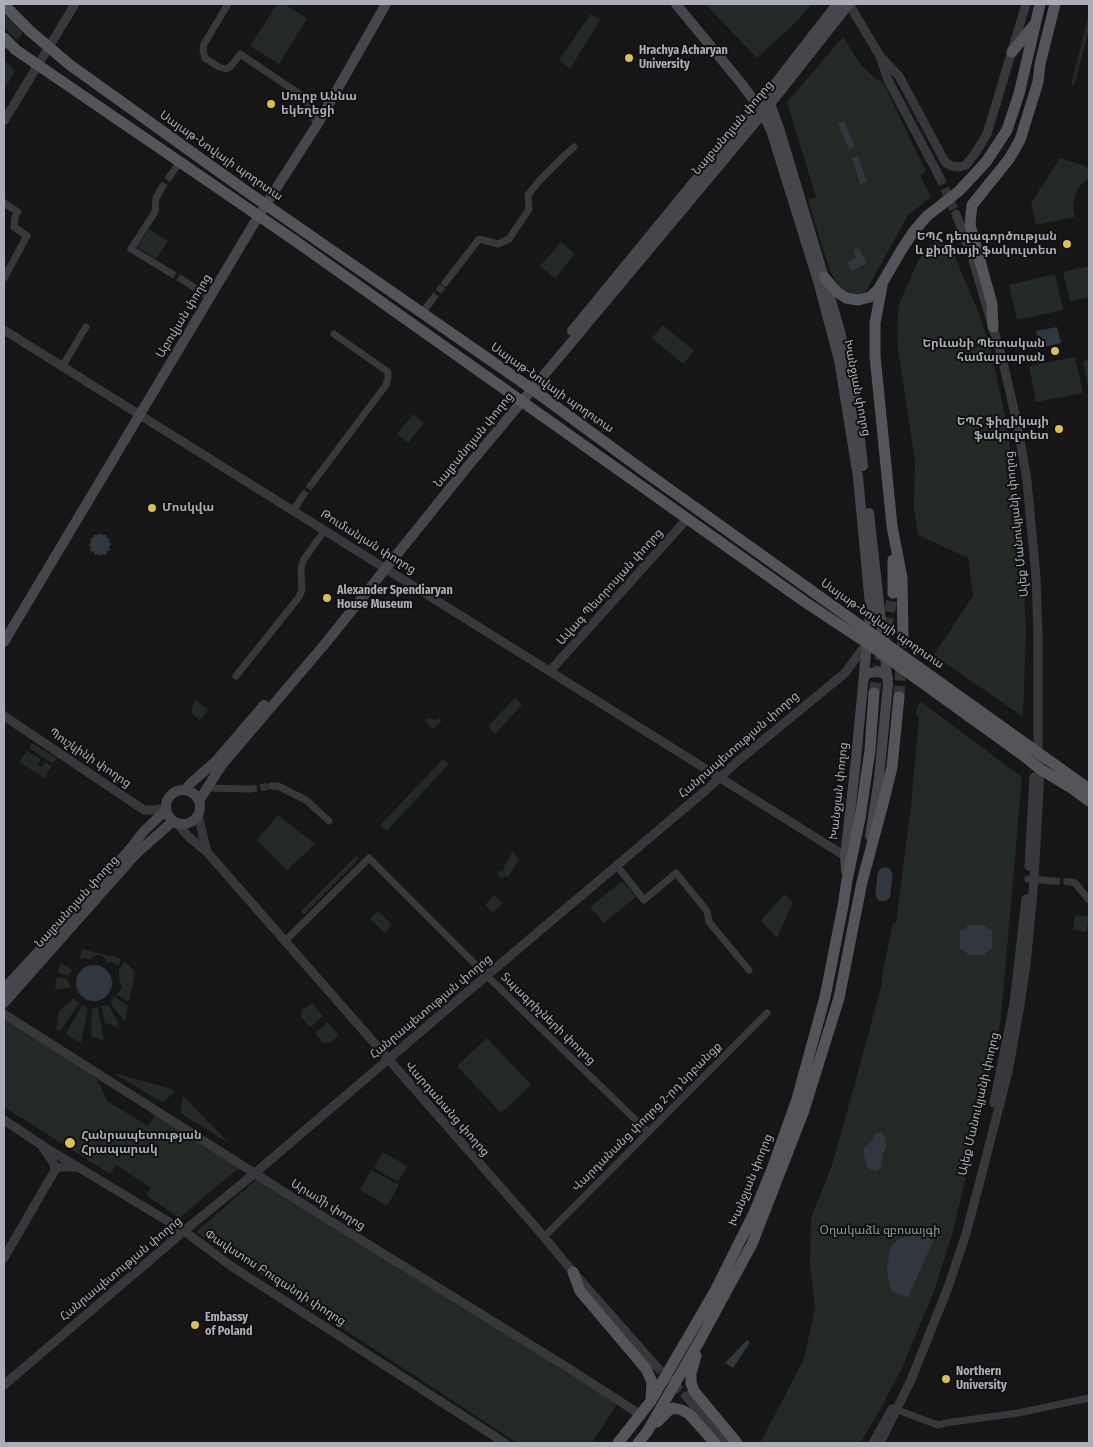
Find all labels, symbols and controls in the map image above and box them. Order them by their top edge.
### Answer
place label: Hrachya Acharyan University [639,44,728,72]
marker: Hrachya Acharyan University [623,52,635,64]
street label: Նալբանդյան փողոց [689,78,777,178]
place label: Սուրբ Աննա եկեղեցի [281,90,357,118]
marker: Սուրբ Աննա եկեղեցի [265,98,277,110]
street label: Սայաթ-Նովայի պողոտա [157,108,285,204]
place label: ԵՊՀ դեղագործության և քիմիայի ֆակուլտետ [915,230,1057,258]
marker: ԵՊՀ դեղագործության և քիմիայի ֆակուլտետ [1061,238,1073,250]
street label: Աբովյան փողոց [153,271,215,361]
place label: Երևանի Պետական համալսարան [923,337,1045,365]
street label: Խանջյան փողոց [841,338,873,438]
street label: Սայաթ-Նովայի պողոտա [488,340,616,436]
marker: Երևանի Պետական համալսարան [1049,345,1061,357]
street label: Նալբանդյան փողոց [431,389,517,491]
place label: ԵՊՀ ֆիզիկայի ֆակուլտետ [957,415,1049,443]
marker: ԵՊՀ ֆիզիկայի ֆակուլտետ [1053,423,1065,435]
street label: Ալեք Մանուկյանի փողոց [1002,450,1032,598]
place label: Մոսկվա [162,501,214,515]
marker: Մոսկվա [146,502,158,514]
street label: Թումանյան փողոց [318,507,418,577]
street label: Ավագ Պետրոսյան փողոց [554,526,666,648]
street label: Սայաթ-Նովայի պողոտա [818,576,946,672]
place label: Alexander Spendiaryan House Museum [337,584,453,612]
marker: Alexander Spendiaryan House Museum [321,592,333,604]
street label: Հանրապետության փողոց [676,689,802,801]
street label: Պուշկինի փողոց [46,725,134,791]
street label: Խանջյան փողոց [827,741,851,841]
street label: Նալբանդյան փողոց [32,853,122,951]
street label: Հանրապետության փողոց [367,952,495,1062]
street label: Տպագրիչների փողոց [498,970,598,1068]
street label: Ալեք Մանուկյանի փողոց [955,1031,1003,1177]
street label: Վարդանանց փողոց 2-րդ նրբանցք [569,1039,725,1195]
street label: Վարդանանց փողոց [402,1058,492,1160]
place label: Հանրապետության Հրապարակ [81,1129,202,1157]
street label: Խանջյան փողոց [726,1132,776,1228]
marker: Հանրապետության Հրապարակ [63,1136,77,1150]
street label: Արամի փողոց [288,1176,368,1234]
street label: Հանրապետության փողոց [57,1214,185,1324]
park label: Օղակաձև զբոսայգի [820,1224,940,1238]
street label: Փավստոս Բուզանդի փողոց [202,1227,348,1329]
place label: Embassy of Poland [205,1311,252,1339]
marker: Embassy of Poland [189,1319,201,1331]
place label: Northern University [956,1365,1007,1393]
marker: Northern University [940,1373,952,1385]

